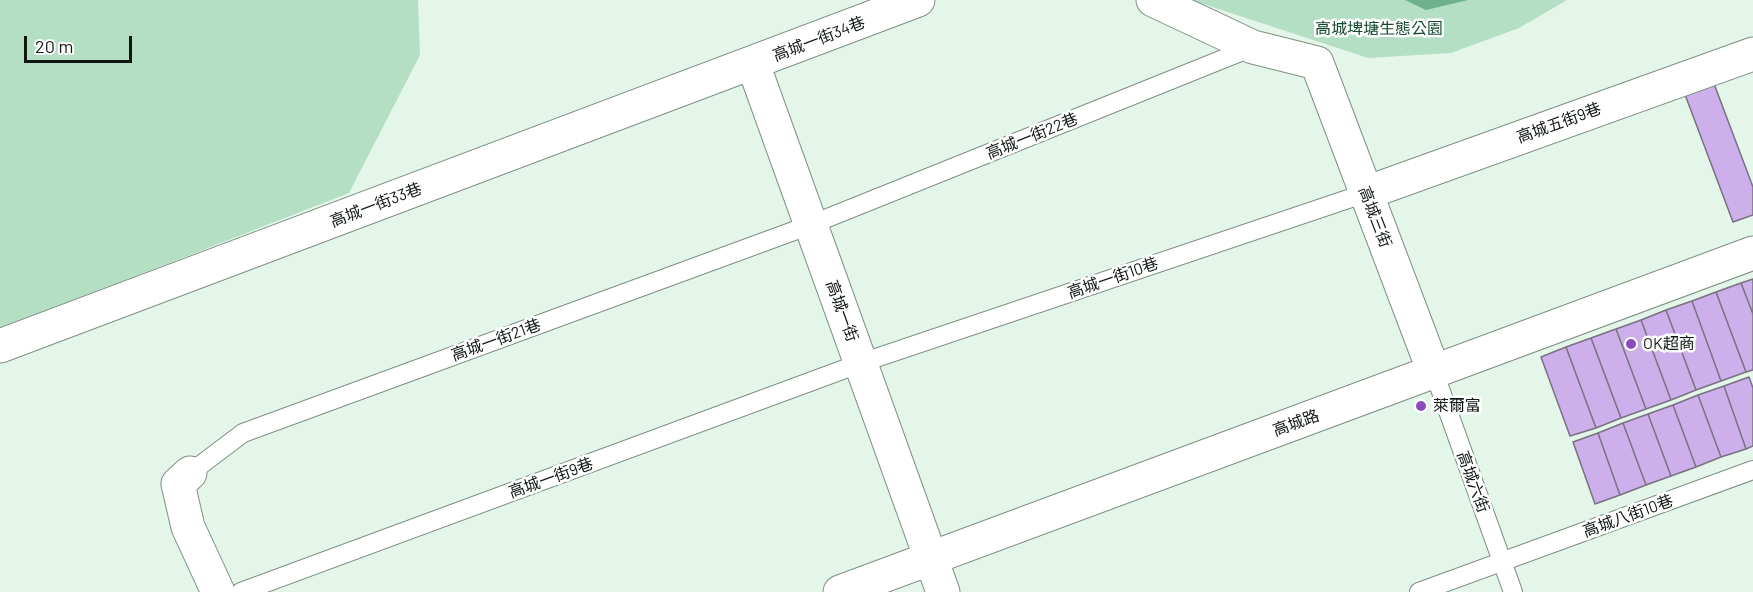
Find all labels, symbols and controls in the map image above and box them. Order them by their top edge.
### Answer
street label: 高城一街34巷 [770,13,868,65]
park label: 高城埤塘生態公園 [1315,19,1443,39]
scale bar [27,24,135,62]
text: 20 m [35,35,73,57]
street label: 高城五街9巷 [1514,99,1604,147]
street label: 高城一街22巷 [983,109,1081,163]
street label: 高城一街33巷 [328,179,424,231]
street label: 高城三街 [1355,184,1395,250]
street label: 高城一街10巷 [1065,254,1161,302]
street label: 高城一街 [822,278,862,344]
street label: 高城一街21巷 [449,315,543,365]
place label: OK超商 [1643,334,1695,354]
marker: OK超商 [1624,337,1638,351]
place label: 萊爾富 [1433,396,1481,416]
marker: 萊爾富 [1414,399,1428,413]
street label: 高城路 [1270,406,1322,440]
street label: 高城六街 [1453,449,1493,515]
street label: 高城一街9巷 [506,454,596,502]
street label: 高城八街10巷 [1580,491,1676,541]

